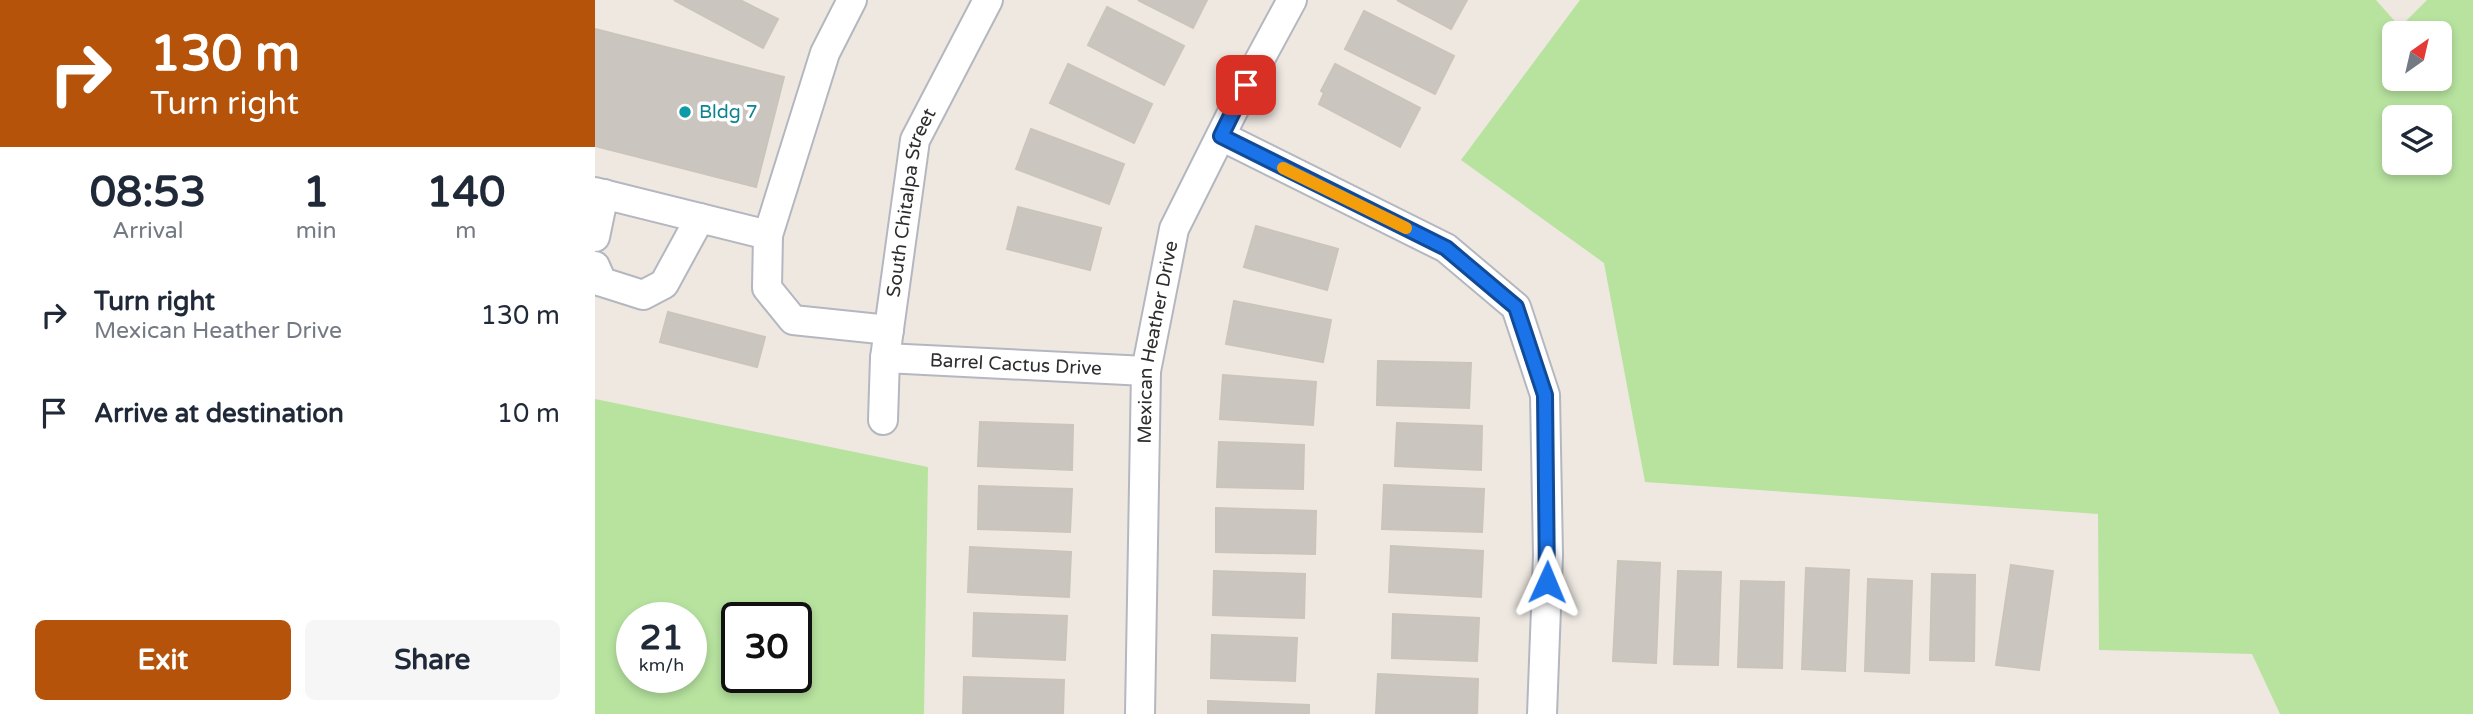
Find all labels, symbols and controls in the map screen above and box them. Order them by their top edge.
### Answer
north arrow [2382,21,2452,91]
map controls [2382,21,2452,175]
text: 130 m [150,25,300,84]
icon: right [35,28,126,119]
pin [1216,55,1276,115]
icon: arrive [1227,66,1265,104]
text: Turn right [150,85,299,123]
place label: Bldg 7 [699,101,758,123]
marker: Bldg 7 [677,104,693,120]
street label: South Chitalpa Street [882,104,941,299]
button: layers [2382,105,2452,175]
text: 08:53 [90,167,206,218]
text: 1 [303,167,329,218]
text: 140 [426,167,505,218]
text: Arrival [112,217,183,245]
text: min [296,217,337,245]
text: m [455,217,476,245]
street label: Mexican Heather Drive [1134,239,1182,444]
text: Turn right [94,286,215,317]
icon: right [35,296,73,334]
text: 130 m [480,300,560,331]
text: Mexican Heather Drive [94,317,342,345]
street label: Barrel Cactus Drive [929,349,1102,380]
icon: arrive [35,394,73,432]
text: Arrive at destination [94,398,344,429]
text: 10 m [497,398,560,429]
position arrow [1510,545,1584,619]
speed limit sign: 30 [721,602,812,693]
text: 21 [640,617,683,659]
button: Exit [35,620,291,700]
button: Share [305,620,560,700]
text: km/h [639,654,684,676]

